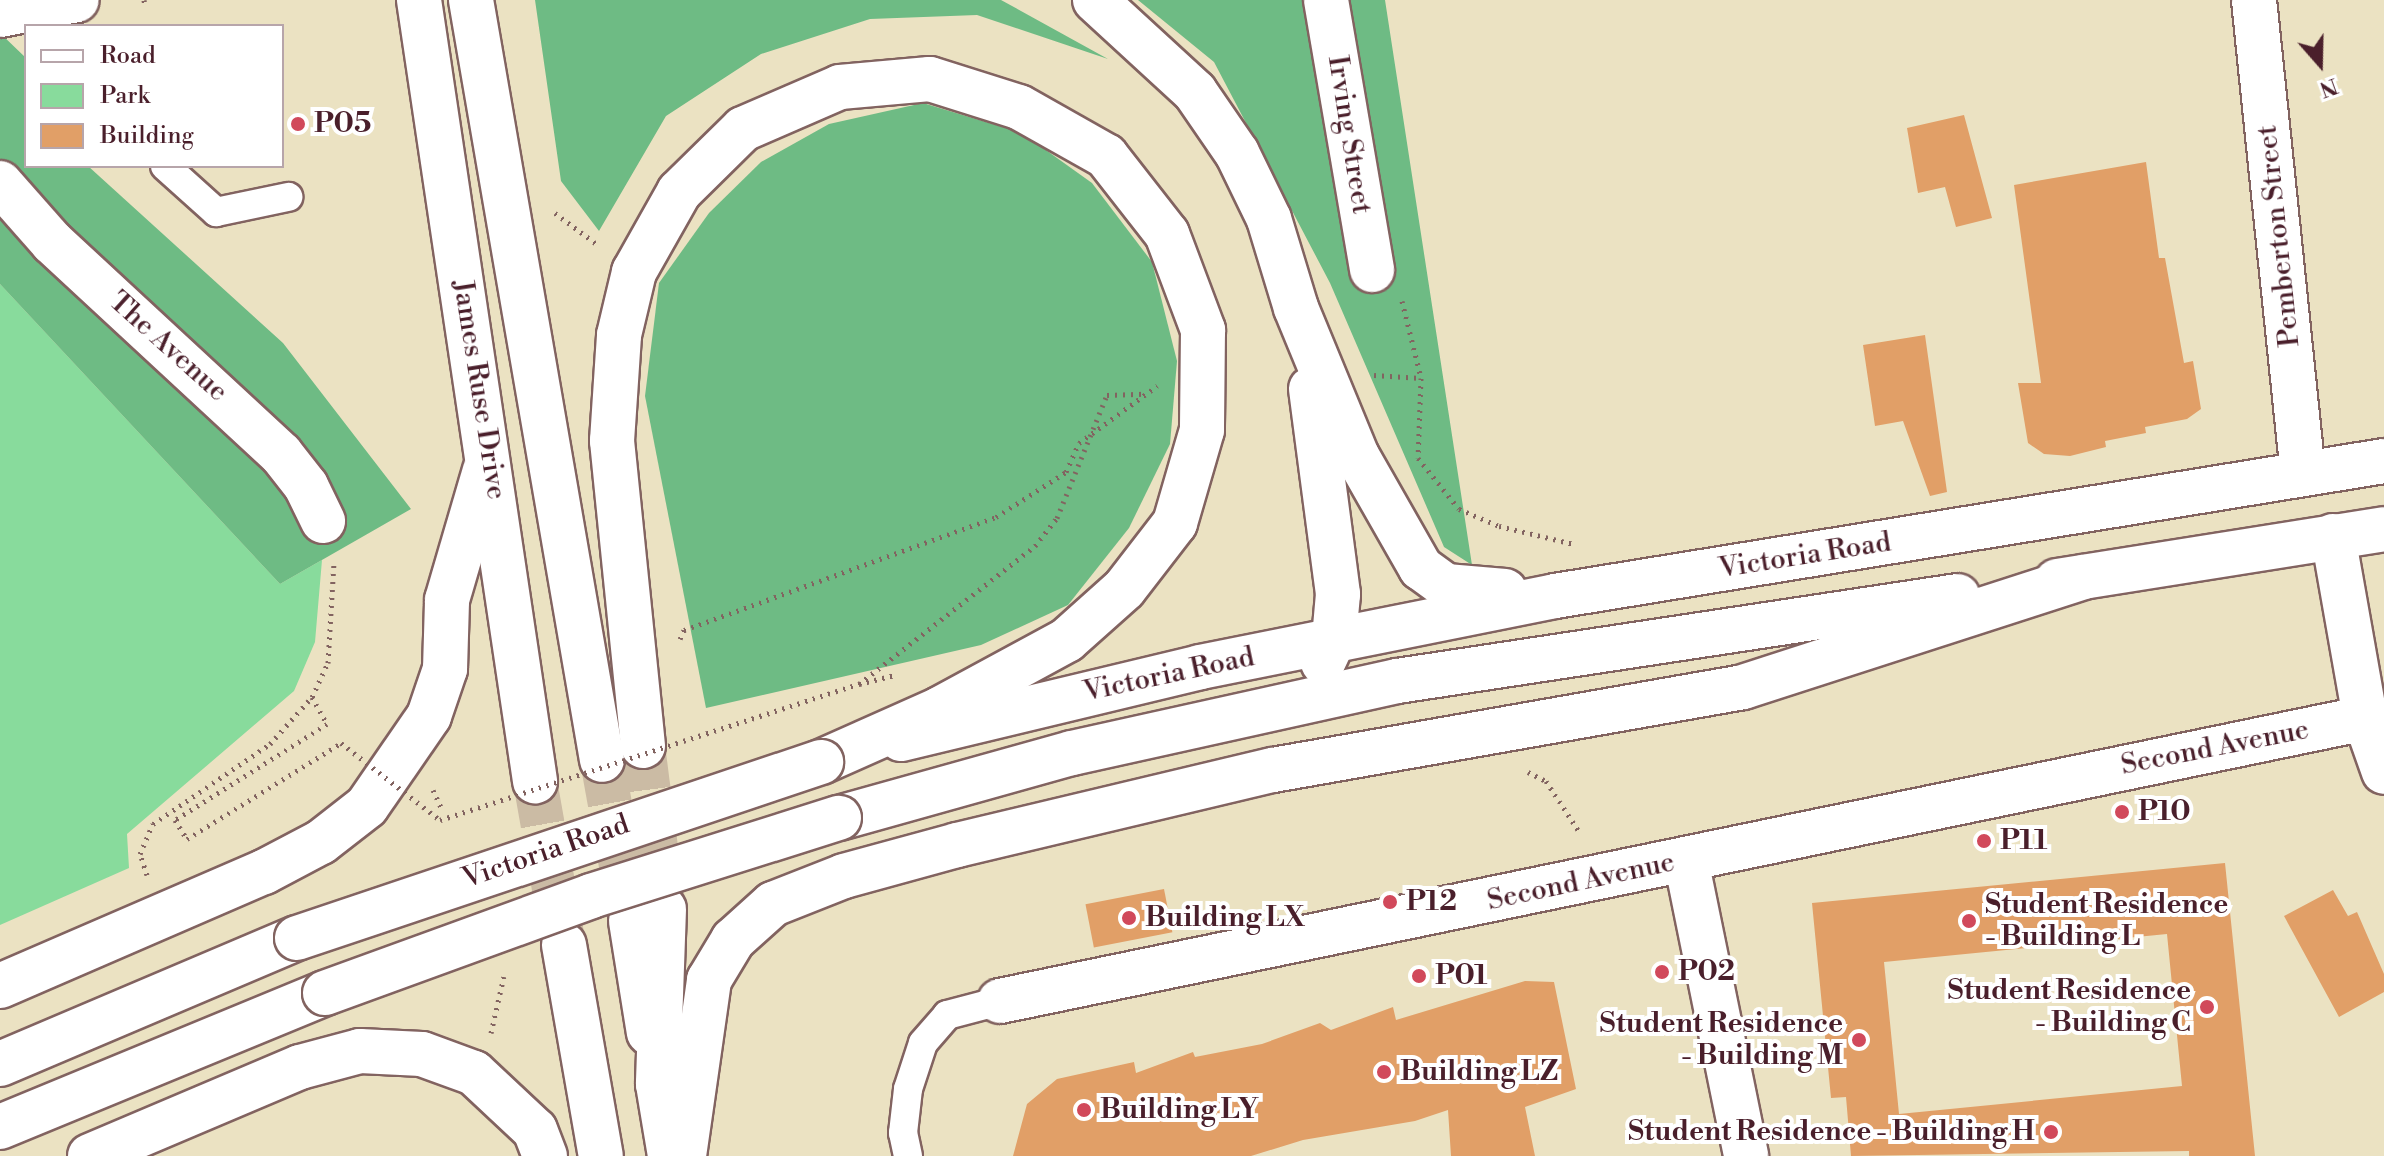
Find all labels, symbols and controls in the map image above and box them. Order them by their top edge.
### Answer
legend [24,24,284,168]
north arrow [2280,24,2360,104]
text: Road [100,41,156,71]
street label: Irving Street [1320,53,1378,217]
text: N [2316,71,2341,103]
text: Park [100,81,150,111]
place label: P05 [314,107,371,141]
marker: P05 [289,115,307,133]
text: Building [100,121,194,151]
street label: Pemberton Street [2251,123,2307,349]
street label: James Ruse Drive [445,278,513,502]
street label: The Avenue [102,285,234,409]
street label: Victoria Road [1717,526,1893,586]
street label: Victoria Road [1080,640,1258,710]
street label: Second Avenue [2118,713,2312,783]
place label: P10 [2138,795,2190,829]
marker: P10 [2113,803,2131,821]
street label: Victoria Road [458,808,634,896]
place label: P11 [2000,824,2047,858]
marker: P11 [1975,832,1993,850]
street label: Second Avenue [1484,846,1678,918]
place label: P12 [1406,885,1457,919]
place label: Student Residence - Building L [1985,888,2228,954]
marker: P12 [1381,893,1399,911]
place label: Building LX [1145,901,1305,935]
marker: Building LX [1120,909,1138,927]
marker: Student Residence - Building L [1960,912,1978,930]
place label: P02 [1678,955,1735,989]
place label: P01 [1435,959,1487,993]
marker: P02 [1653,963,1671,981]
marker: P01 [1410,967,1428,985]
place label: Student Residence - Building C [1948,974,2191,1040]
marker: Student Residence - Building C [2198,998,2216,1016]
place label: Student Residence - Building M [1600,1007,1843,1073]
marker: Student Residence - Building M [1850,1031,1868,1049]
place label: Building LZ [1400,1055,1558,1089]
marker: Building LZ [1375,1063,1393,1081]
place label: Building LY [1100,1093,1259,1127]
marker: Building LY [1075,1101,1093,1119]
place label: Student Residence - Building H [1628,1115,2035,1149]
marker: Student Residence - Building H [2042,1123,2060,1141]

